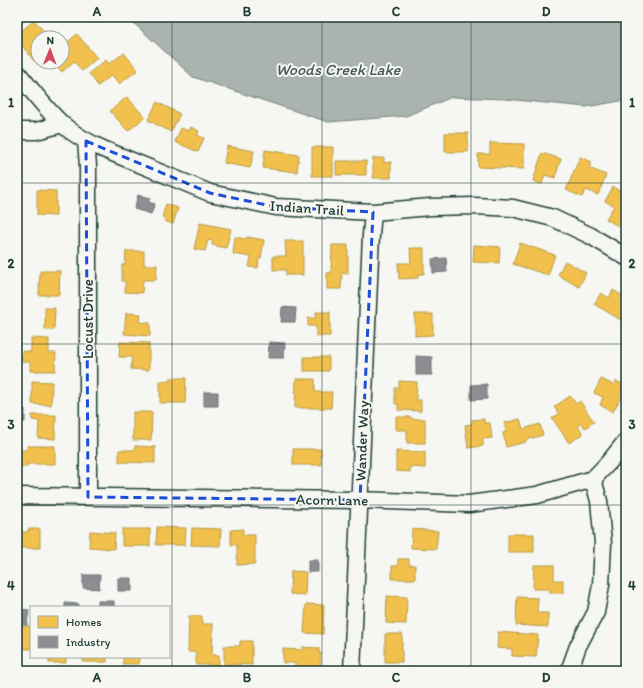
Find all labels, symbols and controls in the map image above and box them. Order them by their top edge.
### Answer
text: A [92,4,102,19]
text: B [243,4,252,19]
text: C [392,4,401,19]
text: D [542,4,551,19]
north arrow [30,30,70,70]
text: N [46,34,54,47]
water label: Woods Creek Lake [276,60,402,79]
text: 1 [8,95,14,110]
text: 1 [629,95,635,110]
street label: Indian Trail [269,196,345,220]
text: 2 [8,256,15,271]
text: 2 [629,256,636,271]
street label: Locust Drive [79,279,97,359]
street label: Wander Way [352,400,372,482]
text: 3 [7,417,15,432]
text: 3 [628,417,636,432]
street label: Acorn Lane [296,490,368,510]
text: 4 [7,578,15,593]
text: 4 [628,578,636,593]
legend [30,606,170,658]
text: Homes [66,615,102,629]
text: Industry [66,635,111,649]
text: A [92,670,102,685]
text: B [243,670,252,685]
text: C [392,670,401,685]
text: D [542,670,551,685]

